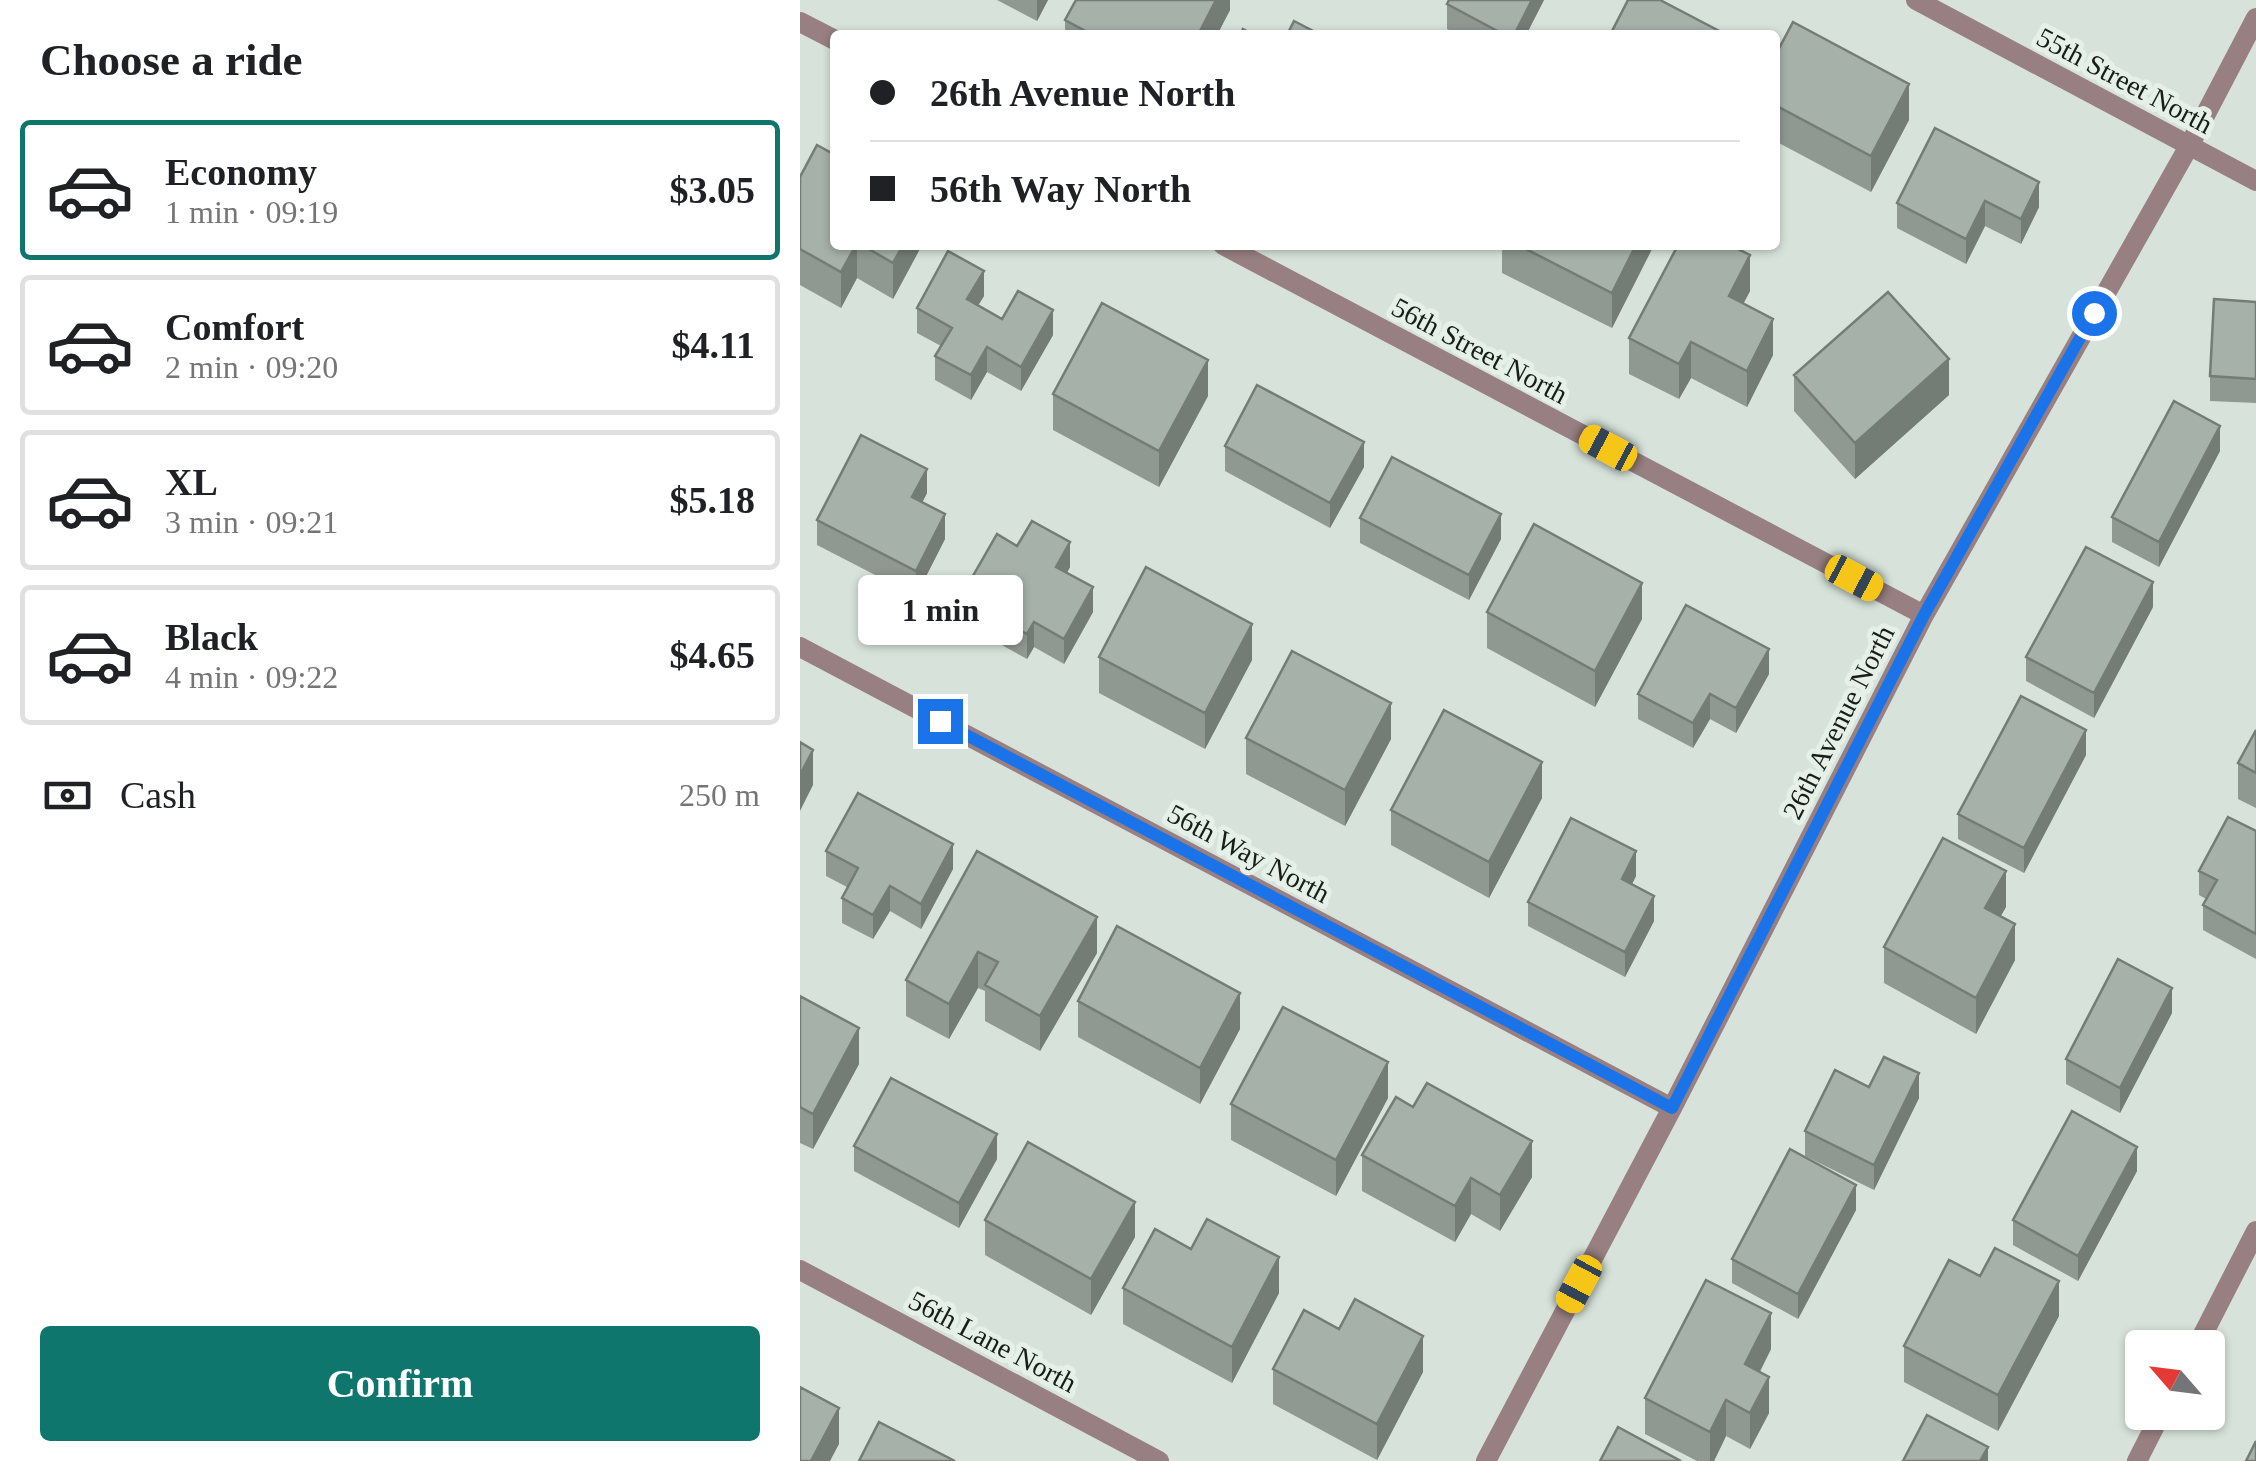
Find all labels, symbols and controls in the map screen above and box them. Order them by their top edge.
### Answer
street label: 55th Street North [2032,21,2218,140]
text: Choose a ride [40,35,303,85]
text: 26th Avenue North [930,72,1235,114]
icon: car [45,145,135,235]
text: Economy [165,151,317,193]
text: 56th Way North [930,168,1191,210]
text: $3.05 [670,169,755,211]
text: 1 min · 09:19 [165,194,338,230]
street label: 56th Street North [1387,291,1573,410]
route start [2072,291,2117,336]
icon: car [45,300,135,390]
text: Comfort [165,306,304,348]
text: $4.11 [672,324,755,366]
text: 2 min · 09:20 [165,349,338,385]
car [1574,421,1642,475]
icon: car [45,455,135,545]
text: XL [165,461,218,503]
text: $5.18 [670,479,755,521]
text: 3 min · 09:21 [165,504,338,540]
car [1820,551,1888,605]
callout: 1 min [858,576,1022,646]
text: 1 min [902,592,979,628]
icon: car [45,610,135,700]
text: Black [165,616,258,658]
street label: 26th Avenue North [1776,620,1901,824]
text: $4.65 [670,634,755,676]
text: 4 min · 09:22 [165,659,338,695]
route end [918,699,963,744]
icon: cash [40,768,95,823]
text: Cash [120,774,196,816]
text: 250 m [679,777,760,813]
street label: 56th Way North [1162,798,1335,909]
car [1552,1250,1606,1318]
street label: 56th Lane North [904,1284,1082,1399]
button: Confirm [40,1326,760,1441]
north arrow [2125,1330,2225,1430]
map controls [2125,1330,2225,1430]

